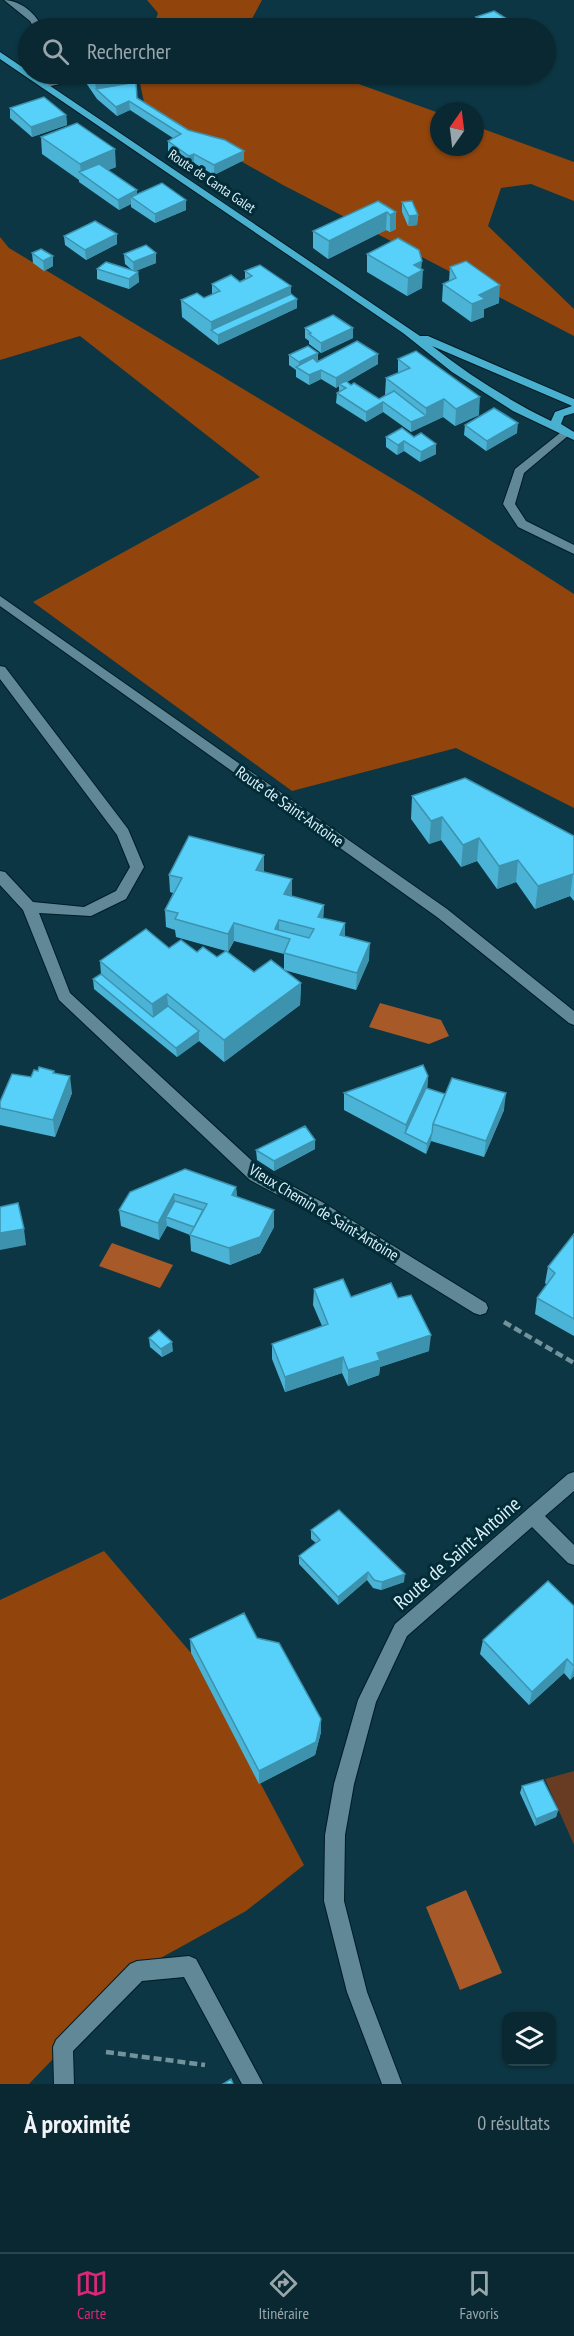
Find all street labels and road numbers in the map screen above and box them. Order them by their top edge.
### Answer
street label: Route de Canta Galet [165,145,259,217]
street label: Route de Saint-Antoine [232,761,348,851]
street label: Vieux Chemin de Saint-Antoine [245,1159,403,1265]
street label: Route de Saint-Antoine [388,1491,526,1615]

